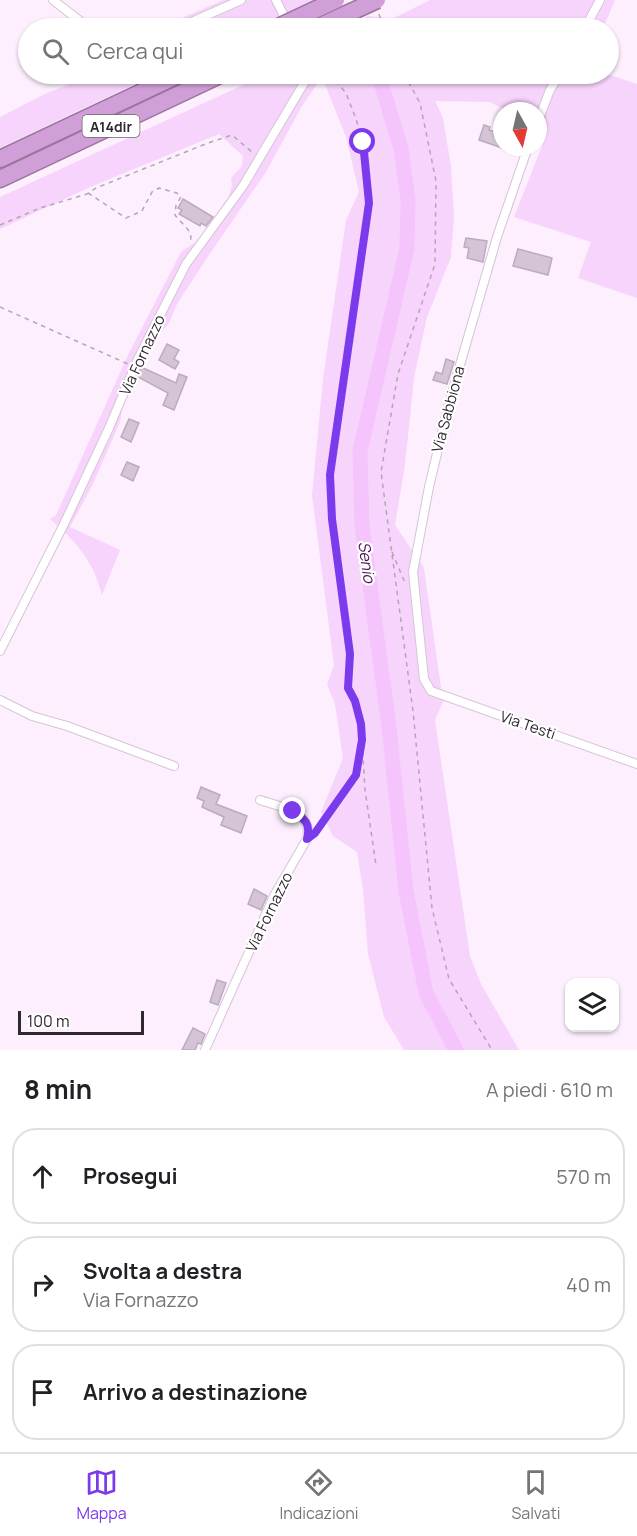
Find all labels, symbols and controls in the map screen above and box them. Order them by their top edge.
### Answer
search box [18,18,619,84]
icon: search [39,35,72,68]
text: Cerca qui [87,36,183,66]
north arrow [493,102,547,156]
road number: A14dir [82,115,140,137]
route start [349,128,375,154]
street label: Via Fornazzo [114,311,170,399]
street label: Via Sabbiona [426,364,470,454]
water label: Senio [353,540,381,586]
street label: Via Testi [497,706,559,744]
route end [279,797,305,823]
street label: Via Fornazzo [241,868,297,956]
map controls [565,978,619,1032]
button: layers [565,978,619,1032]
scale bar [18,1008,144,1036]
text: 100 m [27,1010,70,1032]
text: 8 min [24,1071,92,1107]
text: A piedi · 610 m [486,1076,613,1103]
icon: ahead [26,1160,59,1193]
text: Prosegui [83,1161,178,1191]
text: 570 m [556,1163,611,1190]
text: Svolta a destra [83,1256,242,1286]
icon: right [26,1268,59,1301]
text: 40 m [566,1271,611,1298]
text: Via Fornazzo [83,1286,198,1313]
icon: arrive [26,1376,59,1409]
text: Arrivo a destinazione [83,1377,307,1407]
tab: Mappa [76,1466,127,1524]
tab: Indicazioni [279,1466,359,1524]
tab: Salvati [511,1466,561,1524]

